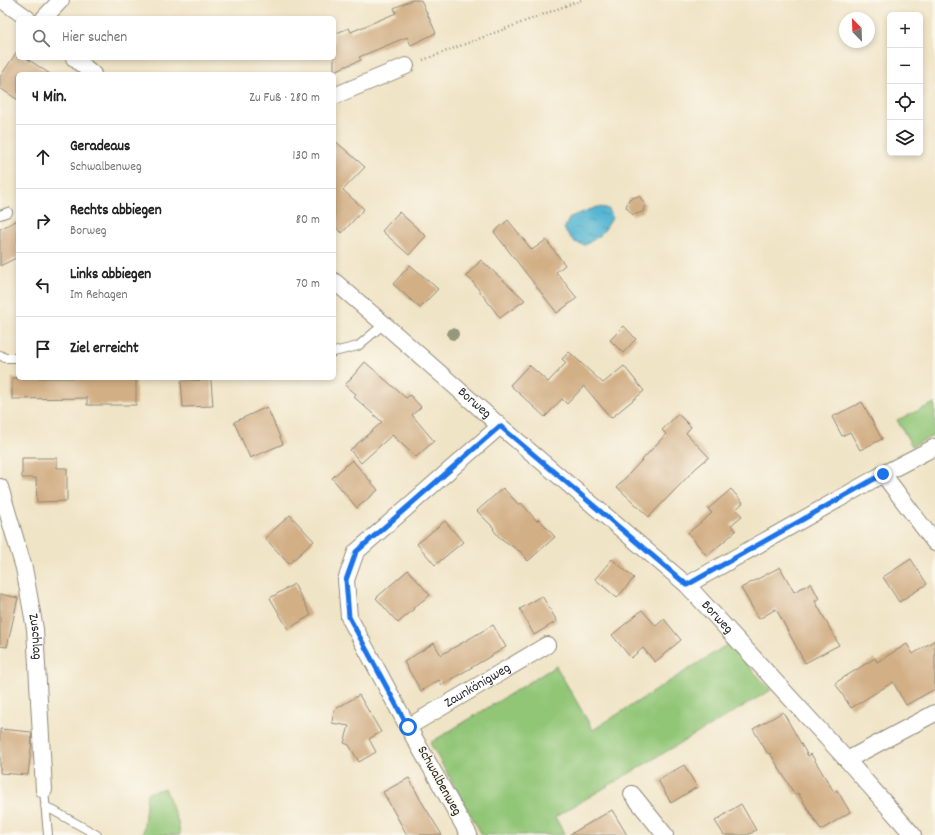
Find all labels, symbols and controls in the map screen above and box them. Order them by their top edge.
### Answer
north arrow [839,12,875,48]
map controls [887,12,923,156]
button: + [887,12,923,48]
search box [16,16,336,60]
icon: search [30,27,52,49]
text: Hier suchen [62,27,127,49]
button: − [887,48,923,84]
button: locate [887,84,923,120]
text: 4 Min. [32,86,67,110]
text: Zu Fuß · 280 m [249,89,320,108]
button: layers [887,120,923,156]
text: Geradeaus [70,136,130,158]
icon: ahead [32,146,54,168]
text: 130 m [292,147,320,166]
text: Schwalbenweg [70,158,142,177]
text: Rechts abbiegen [70,200,162,222]
icon: right [32,210,54,232]
text: 80 m [296,211,320,230]
text: Borweg [70,222,107,241]
text: Links abbiegen [70,264,151,286]
icon: left [32,274,54,296]
text: 70 m [296,275,320,294]
text: Im Rehagen [70,286,127,305]
icon: arrive [32,338,54,360]
text: Ziel erreicht [70,338,138,360]
street label: Borweg [453,383,496,424]
route end [874,465,892,483]
street label: Borweg [696,596,737,639]
street label: Zuschlag [22,612,47,660]
street label: Zaunkönigweg [441,658,515,713]
route start [399,718,417,736]
street label: Schwalbenweg [412,742,466,820]

